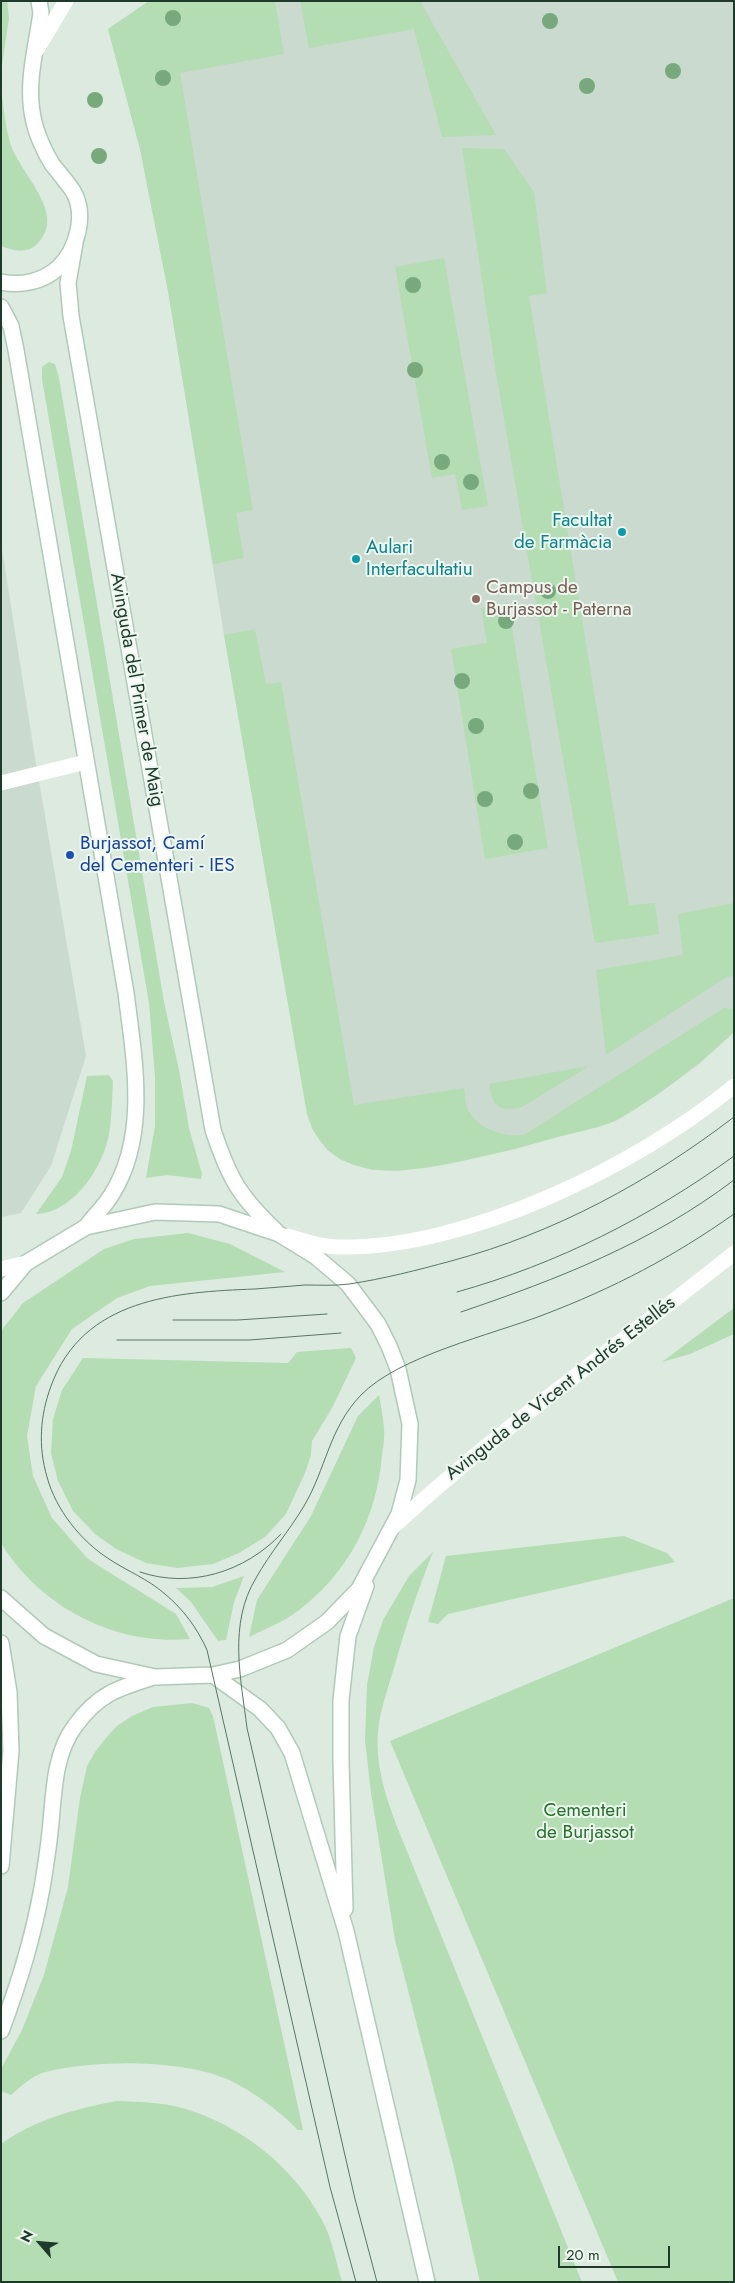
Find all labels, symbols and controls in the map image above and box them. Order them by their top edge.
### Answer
place label: Facultat de Farmàcia [514,510,612,554]
marker: Facultat de Farmàcia [616,526,628,538]
place label: Aulari Interfacultatiu [366,537,473,581]
marker: Aulari Interfacultatiu [350,553,362,565]
street label: Avinguda del Primer de Maig [104,571,168,809]
place label: Campus de Burjassot - Paterna [486,577,632,621]
marker: Campus de Burjassot - Paterna [470,593,482,605]
place label: Burjassot, Camí del Cementeri - IES [80,833,235,877]
marker: Burjassot, Camí del Cementeri - IES [64,849,76,861]
street label: Avinguda de Vicent Andrés Estellés [441,1292,681,1486]
park label: Cementeri de Burjassot [536,1800,634,1844]
north arrow [15,2218,65,2268]
text: N [15,2227,38,2246]
scale bar [560,2236,672,2268]
text: 20 m [566,2244,600,2266]

